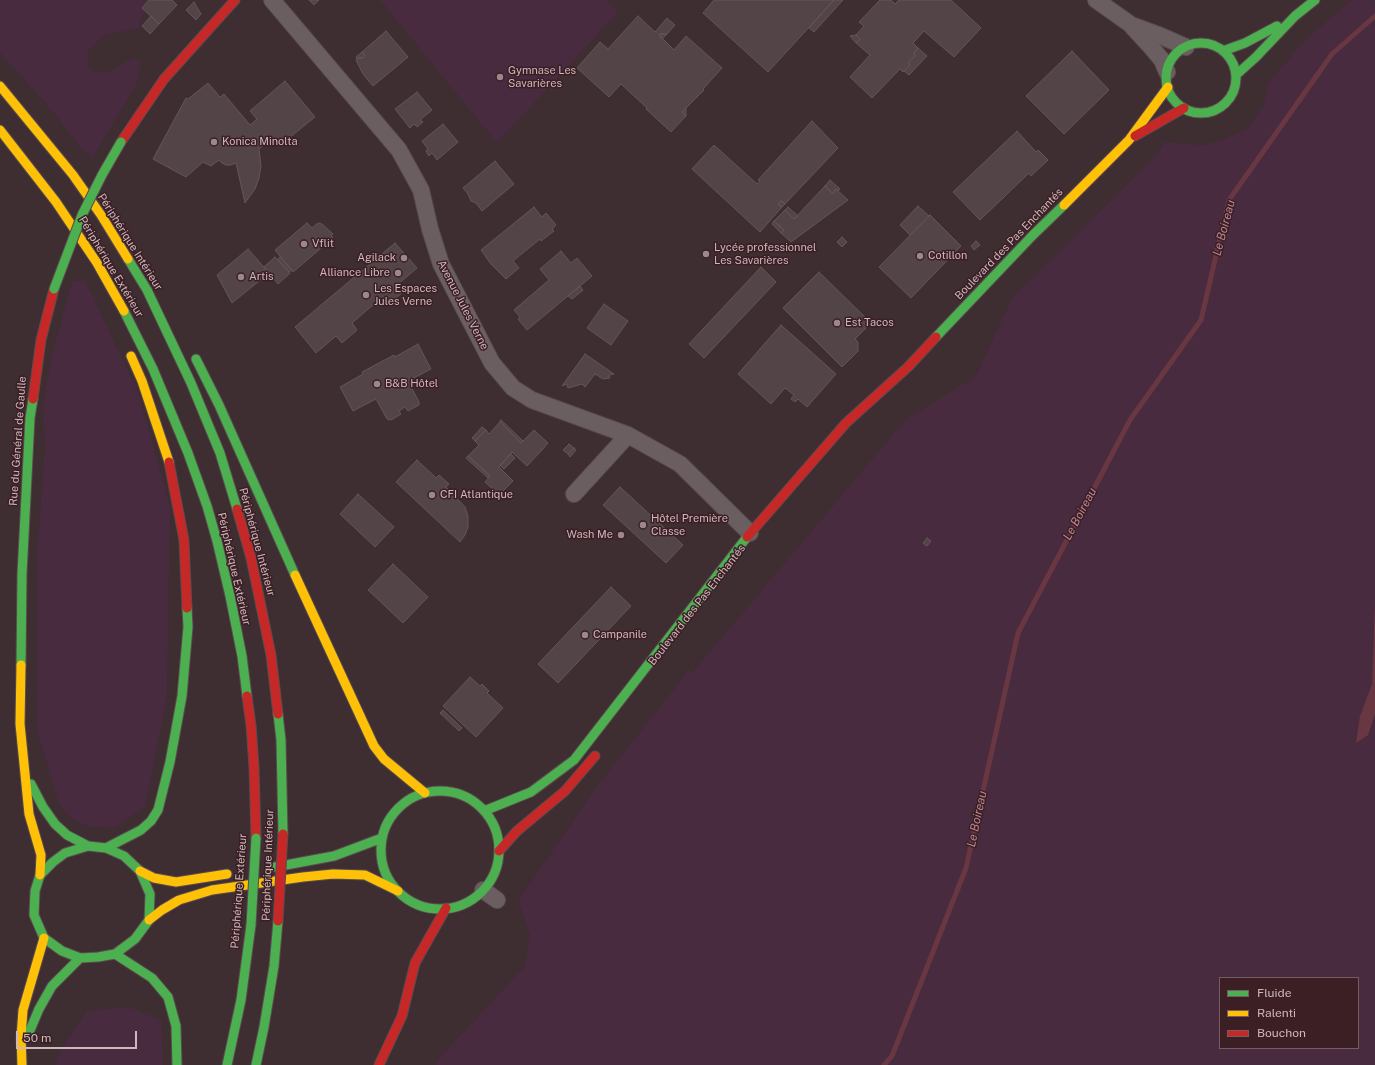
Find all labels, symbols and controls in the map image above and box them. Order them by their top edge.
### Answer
place label: Gymnase Les Savarières [508,64,576,90]
marker: Gymnase Les Savarières [495,72,505,82]
place label: Konica Minolta [222,135,297,149]
marker: Konica Minolta [209,137,219,147]
street label: Boulevard des Pas Enchantés [952,186,1066,302]
street label: Périphérique Intérieur [95,191,165,293]
water label: Le Boireau [1210,199,1238,257]
street label: Périphérique Extérieur [76,214,146,320]
place label: Vflit [312,237,334,251]
marker: Vflit [299,239,309,249]
place label: Lycée professionnel Les Savarières [714,241,816,267]
marker: Lycée professionnel Les Savarières [701,249,711,259]
place label: Cotillon [928,249,967,263]
place label: Agilack [357,251,396,265]
marker: Cotillon [915,251,925,261]
marker: Agilack [399,253,409,263]
street label: Avenue Jules Verne [435,258,491,352]
place label: Alliance Libre [320,266,390,280]
marker: Alliance Libre [393,268,403,278]
place label: Artis [249,270,274,284]
marker: Artis [236,272,246,282]
place label: Les Espaces Jules Verne [374,282,437,308]
marker: Les Espaces Jules Verne [361,290,371,300]
place label: Est Tacos [845,316,894,330]
marker: Est Tacos [832,318,842,328]
street label: Rue du Général de Gaulle [7,376,29,506]
place label: B&B Hôtel [385,377,438,391]
marker: B&B Hôtel [372,379,382,389]
water label: Le Boireau [1060,485,1100,543]
street label: Périphérique Intérieur [236,486,278,598]
place label: CFI Atlantique [440,488,513,502]
marker: CFI Atlantique [427,490,437,500]
street label: Périphérique Extérieur [215,511,253,627]
place label: Hôtel Première Classe [651,512,728,538]
marker: Hôtel Première Classe [638,520,648,530]
place label: Wash Me [566,528,613,542]
marker: Wash Me [616,530,626,540]
street label: Boulevard des Pas Enchantés [646,542,748,668]
place label: Campanile [593,628,647,642]
marker: Campanile [580,630,590,640]
water label: Le Boireau [964,790,990,848]
street label: Périphérique Intérieur [259,809,277,921]
street label: Périphérique Extérieur [228,833,250,949]
legend [1219,977,1359,1049]
text: Fluide [1257,986,1292,1000]
text: Ralenti [1257,1006,1296,1020]
scale bar [18,1023,139,1049]
text: Bouchon [1257,1026,1306,1040]
text: 50 m [23,1031,51,1045]

